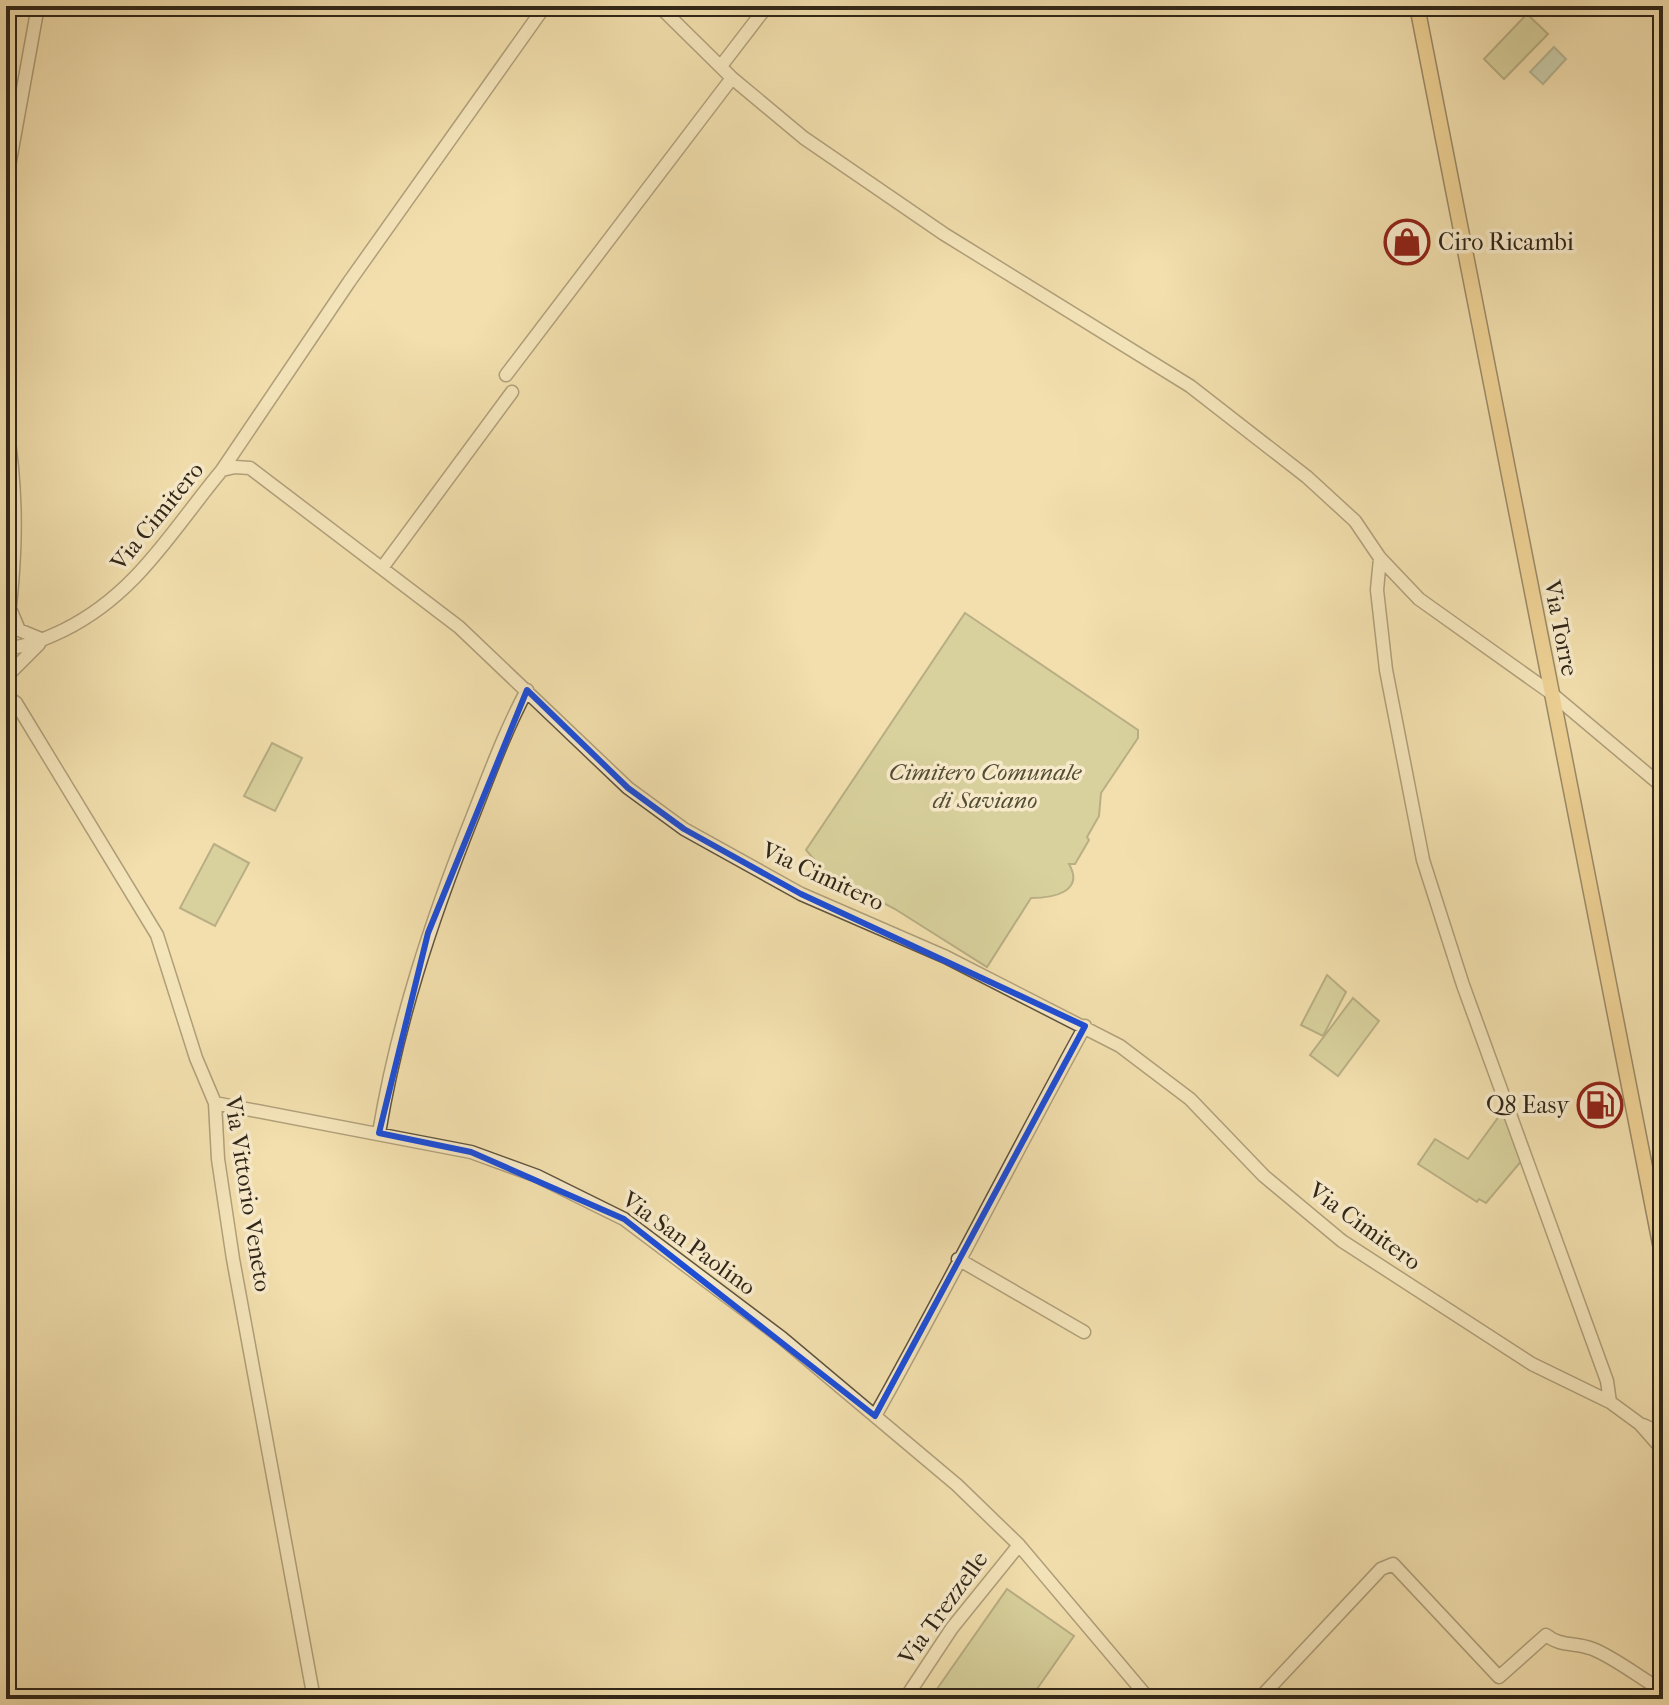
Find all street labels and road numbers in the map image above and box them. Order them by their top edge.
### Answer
street label: Via Cimitero [104,456,209,577]
street label: Via Torre [1538,577,1584,678]
street label: Via Cimitero [757,835,889,916]
street label: Via Vittorio Veneto [219,1093,277,1294]
street label: Via Cimitero [1303,1175,1426,1276]
street label: Via San Paolino [616,1184,761,1301]
street label: Via Trezzelle [892,1546,994,1671]

